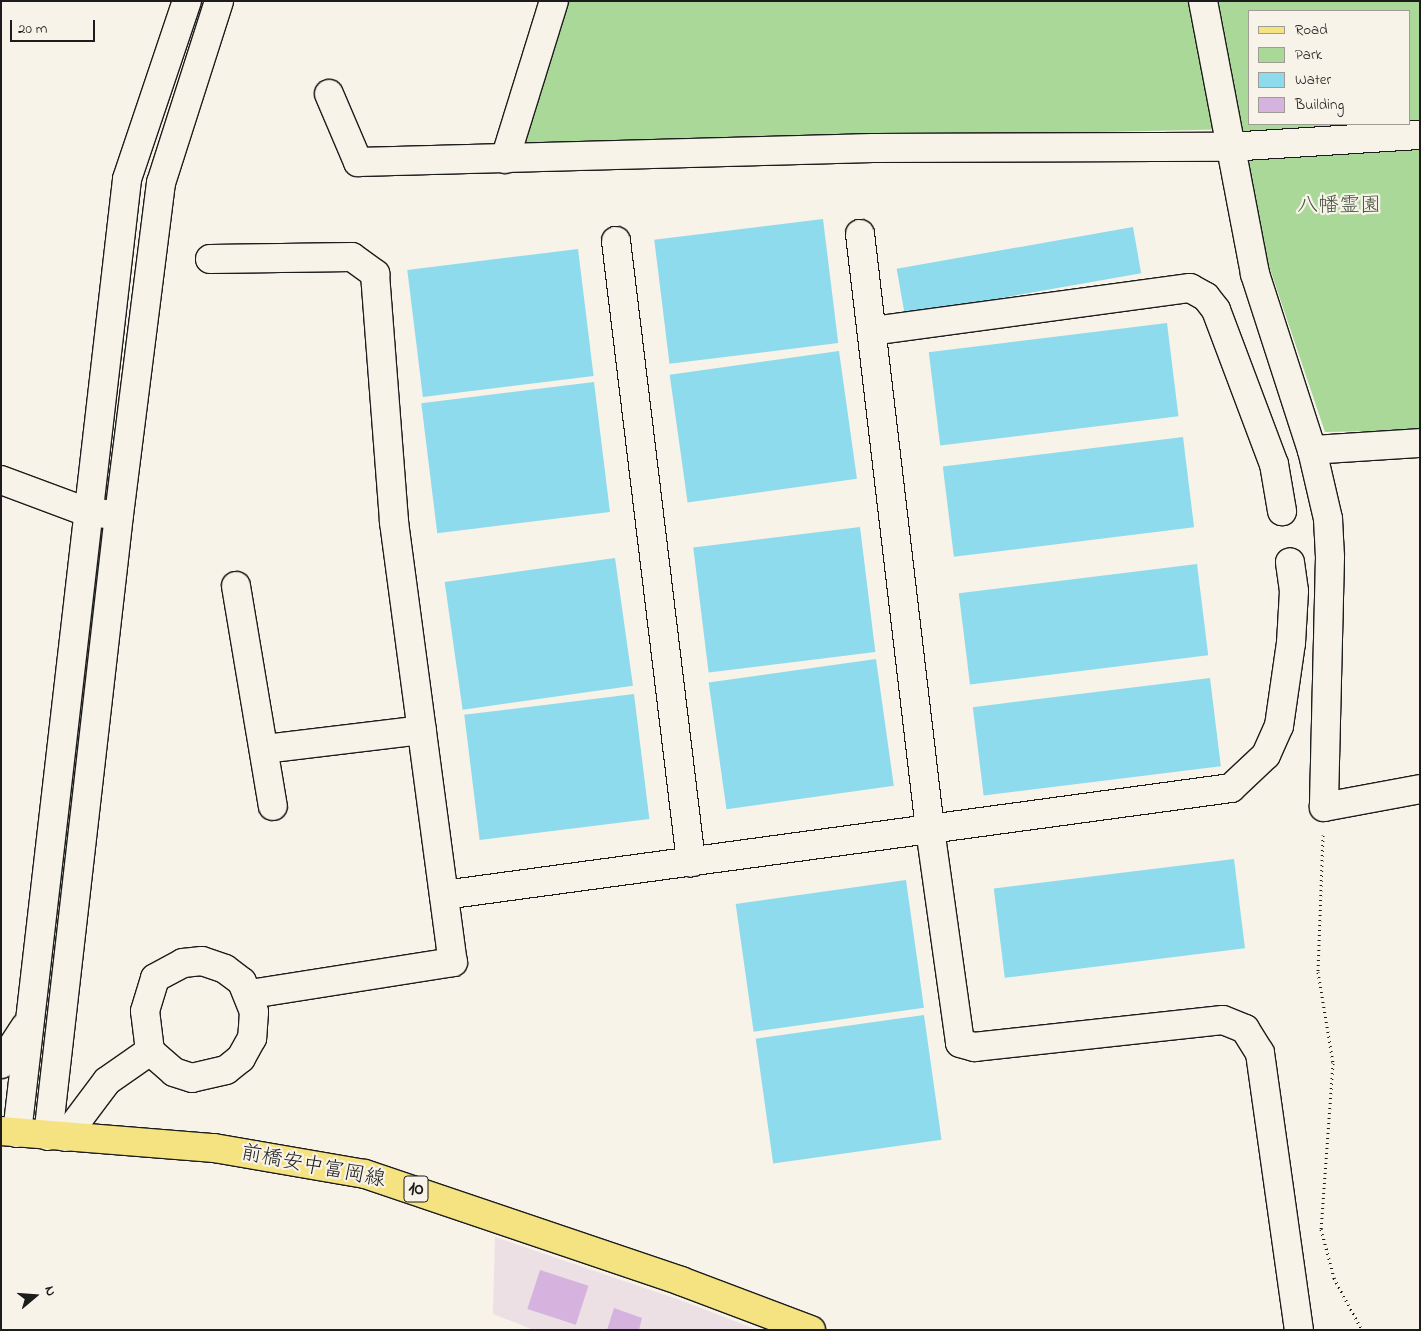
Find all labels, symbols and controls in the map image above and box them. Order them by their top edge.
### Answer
scale bar [12,10,98,42]
legend [1248,10,1411,125]
text: 20 m [18,18,47,40]
text: Road [1295,19,1328,41]
text: Park [1295,44,1322,66]
text: Water [1295,69,1331,91]
text: Building [1295,94,1344,116]
park label: 八幡霊園 [1297,193,1381,219]
street label: 前橋安中富岡線 [238,1141,388,1193]
road number: 10 [404,1172,428,1206]
north arrow [10,1271,60,1321]
text: N [38,1283,61,1299]

